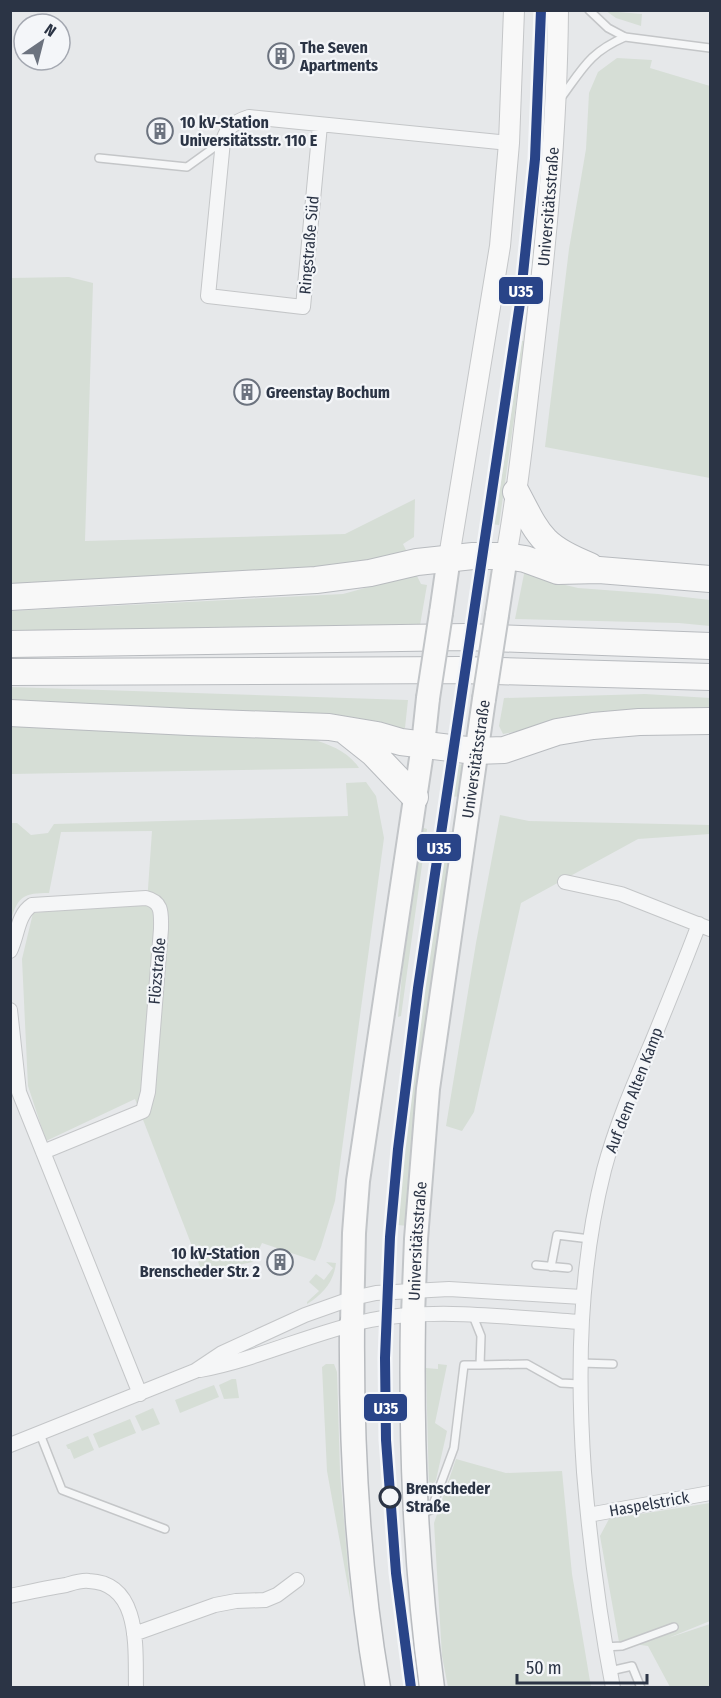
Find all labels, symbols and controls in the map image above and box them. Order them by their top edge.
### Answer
north arrow [12,12,72,72]
text: N [41,20,60,41]
place label: The Seven Apartments [299,38,378,75]
building icon: The Seven Apartments [266,41,296,71]
place label: 10 kV-Station Universitätsstr. 110 E [180,113,318,150]
building icon: 10 kV-Station Universitätsstr. 110 E [145,116,175,146]
street label: Universitätsstraße [533,146,562,267]
street label: Ringstraße Süd [295,195,323,295]
line badge: U35 [498,276,544,305]
text: U35 [509,282,534,301]
building icon: Greenstay Bochum [232,377,262,407]
place label: Greenstay Bochum [266,383,390,402]
street label: Universitätsstraße [457,698,493,819]
line badge: U35 [416,833,462,862]
text: U35 [427,839,452,858]
street label: Flözstraße [145,937,169,1005]
street label: Auf dem Alten Kamp [601,1025,667,1155]
street label: Universitätsstraße [404,1181,430,1301]
place label: 10 kV-Station Brenscheder Str. 2 [140,1244,261,1281]
building icon: 10 kV-Station Brenscheder Str. 2 [265,1247,295,1277]
line badge: U35 [363,1393,408,1422]
text: U35 [374,1399,399,1418]
place label: Brenscheder Straße [406,1479,490,1516]
marker: Brenscheder Straße [379,1486,401,1508]
street label: Haspelstrick [608,1488,691,1520]
scale bar [517,1647,648,1685]
text: 50 m [526,1657,562,1679]

